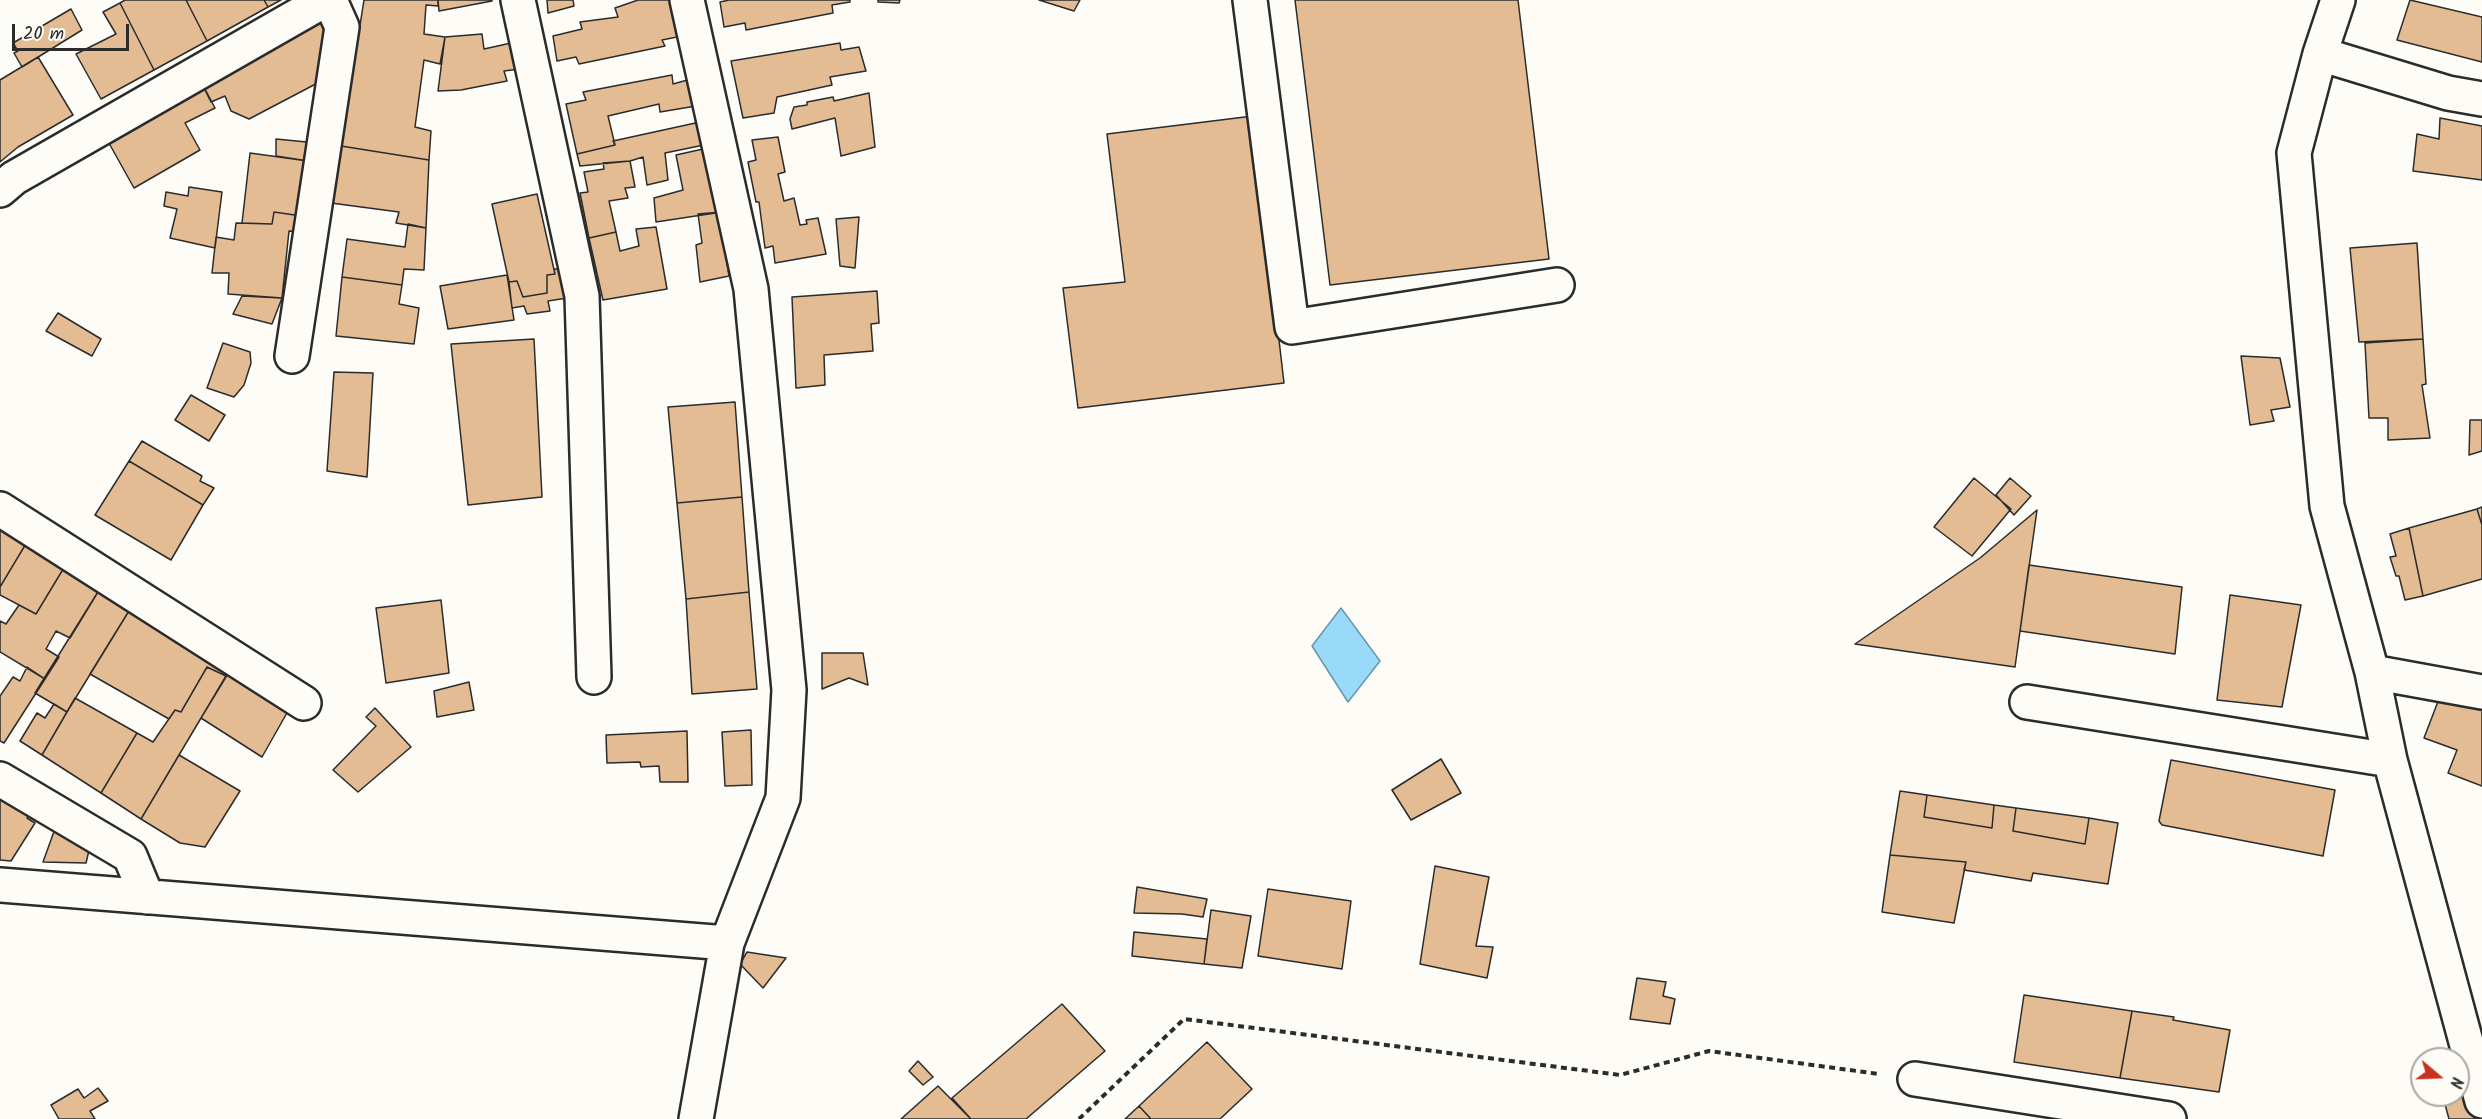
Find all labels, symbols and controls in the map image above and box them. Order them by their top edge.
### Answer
scale bar [15,12,132,50]
text: 20 m [23,20,64,49]
north arrow [2410,1047,2470,1107]
text: N [2442,1074,2469,1091]

